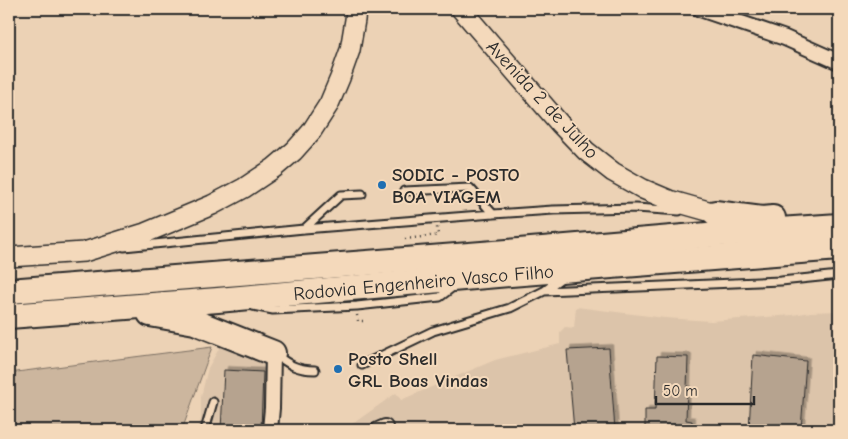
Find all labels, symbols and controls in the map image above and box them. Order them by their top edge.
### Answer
street label: Avenida 2 de Julho [482,36,603,164]
place label: SODIC - POSTO BOA VIAGEM [392,164,520,208]
marker: SODIC - POSTO BOA VIAGEM [376,179,388,191]
street label: Rodovia Engenheiro Vasco Filho [292,261,555,305]
place label: Posto Shell GRL Boas Vindas [348,348,488,392]
marker: Posto Shell GRL Boas Vindas [332,363,344,375]
scale bar [656,374,753,406]
text: 50 m [663,382,698,400]

